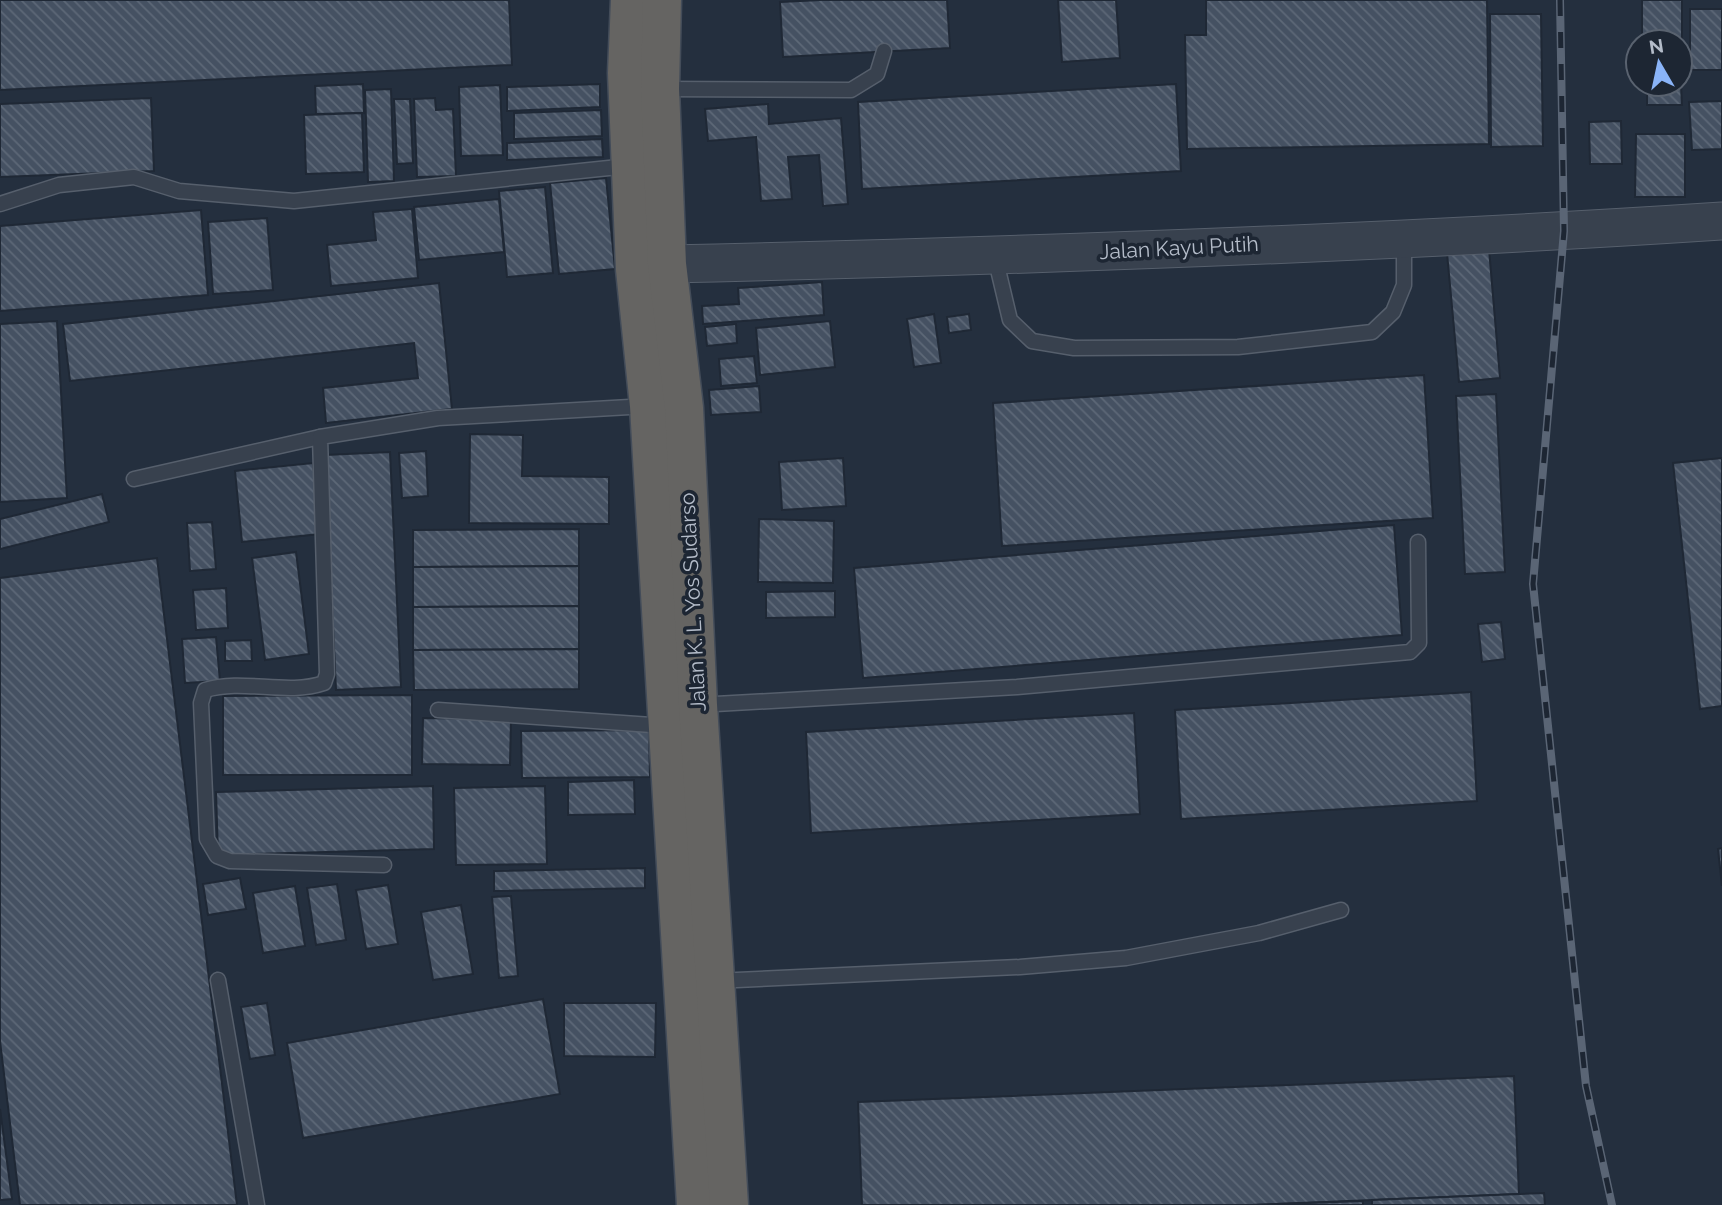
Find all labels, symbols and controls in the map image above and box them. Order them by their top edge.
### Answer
north arrow [1624,28,1694,98]
text: N [1647,34,1665,58]
street label: Jalan Kayu Putih [1099,231,1259,264]
street label: Jalan K. L. Yos Sudarso [674,492,711,712]

